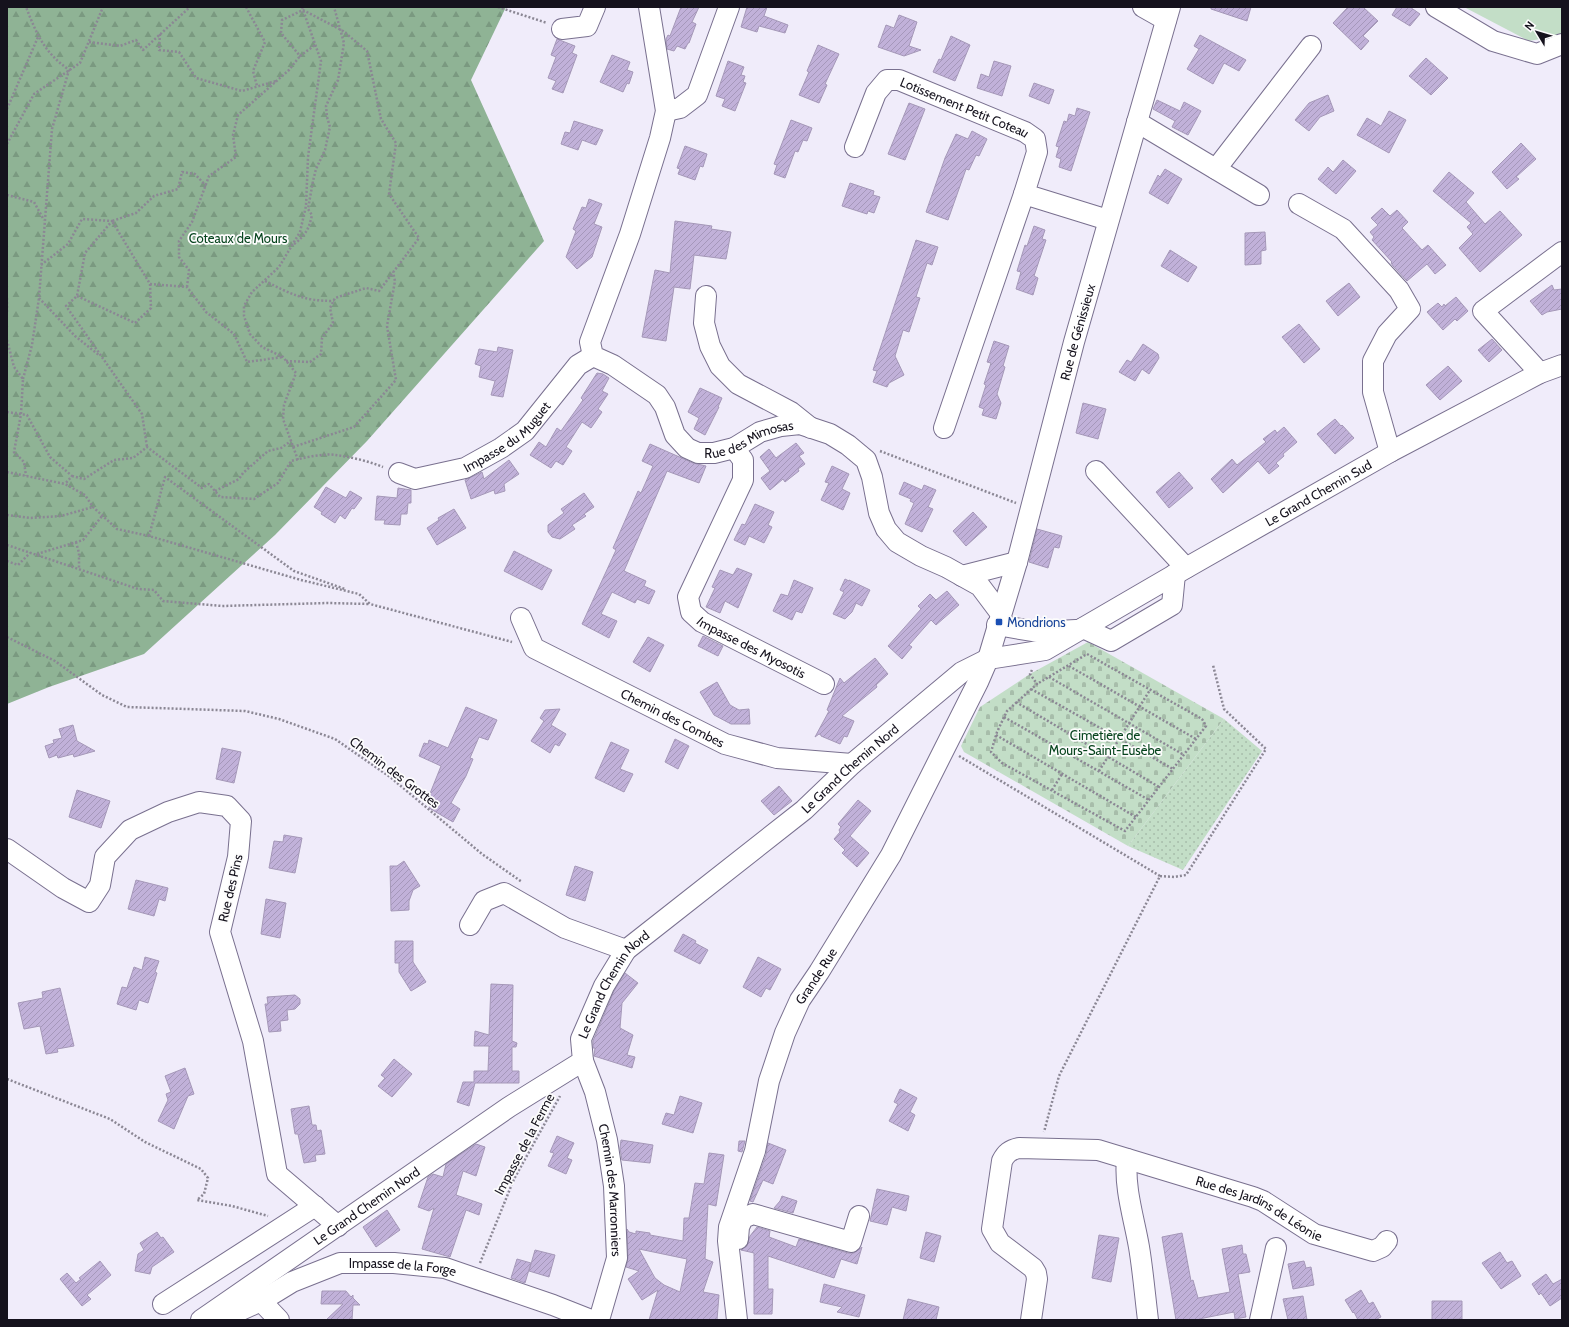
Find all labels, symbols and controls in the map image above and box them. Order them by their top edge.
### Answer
north arrow [1517,12,1557,52]
text: N [1521,18,1537,33]
street label: Lotissement Petit Coteau [898,73,1033,141]
park label: Coteaux de Mours [189,230,288,246]
street label: Rue de Génissieux [1056,281,1098,382]
street label: Impasse du Muguet [460,398,554,475]
street label: Rue des Mimosas [704,417,795,461]
street label: Le Grand Chemin Sud [1262,456,1374,529]
street label: Impasse des Myosotis [693,613,809,682]
place label: Mondrions [1007,614,1066,630]
marker: Mondrions [994,617,1004,627]
street label: Chemin des Combes [618,685,728,751]
street label: Le Grand Chemin Nord [798,720,902,816]
park label: Cimetière de Mours-Saint-Eusèbe [1049,727,1162,758]
street label: Chemin des Grottes [347,733,444,811]
street label: Rue des Pins [214,852,246,923]
street label: Le Grand Chemin Nord [574,927,652,1041]
street label: Grande Rue [792,944,840,1007]
street label: Impasse de la Ferme [491,1090,558,1197]
street label: Chemin des Marronniers [595,1122,625,1258]
street label: Le Grand Chemin Nord [310,1163,423,1248]
street label: Rue des Jardins de Léonie [1194,1172,1324,1244]
street label: Impasse de la Forge [349,1255,459,1279]

